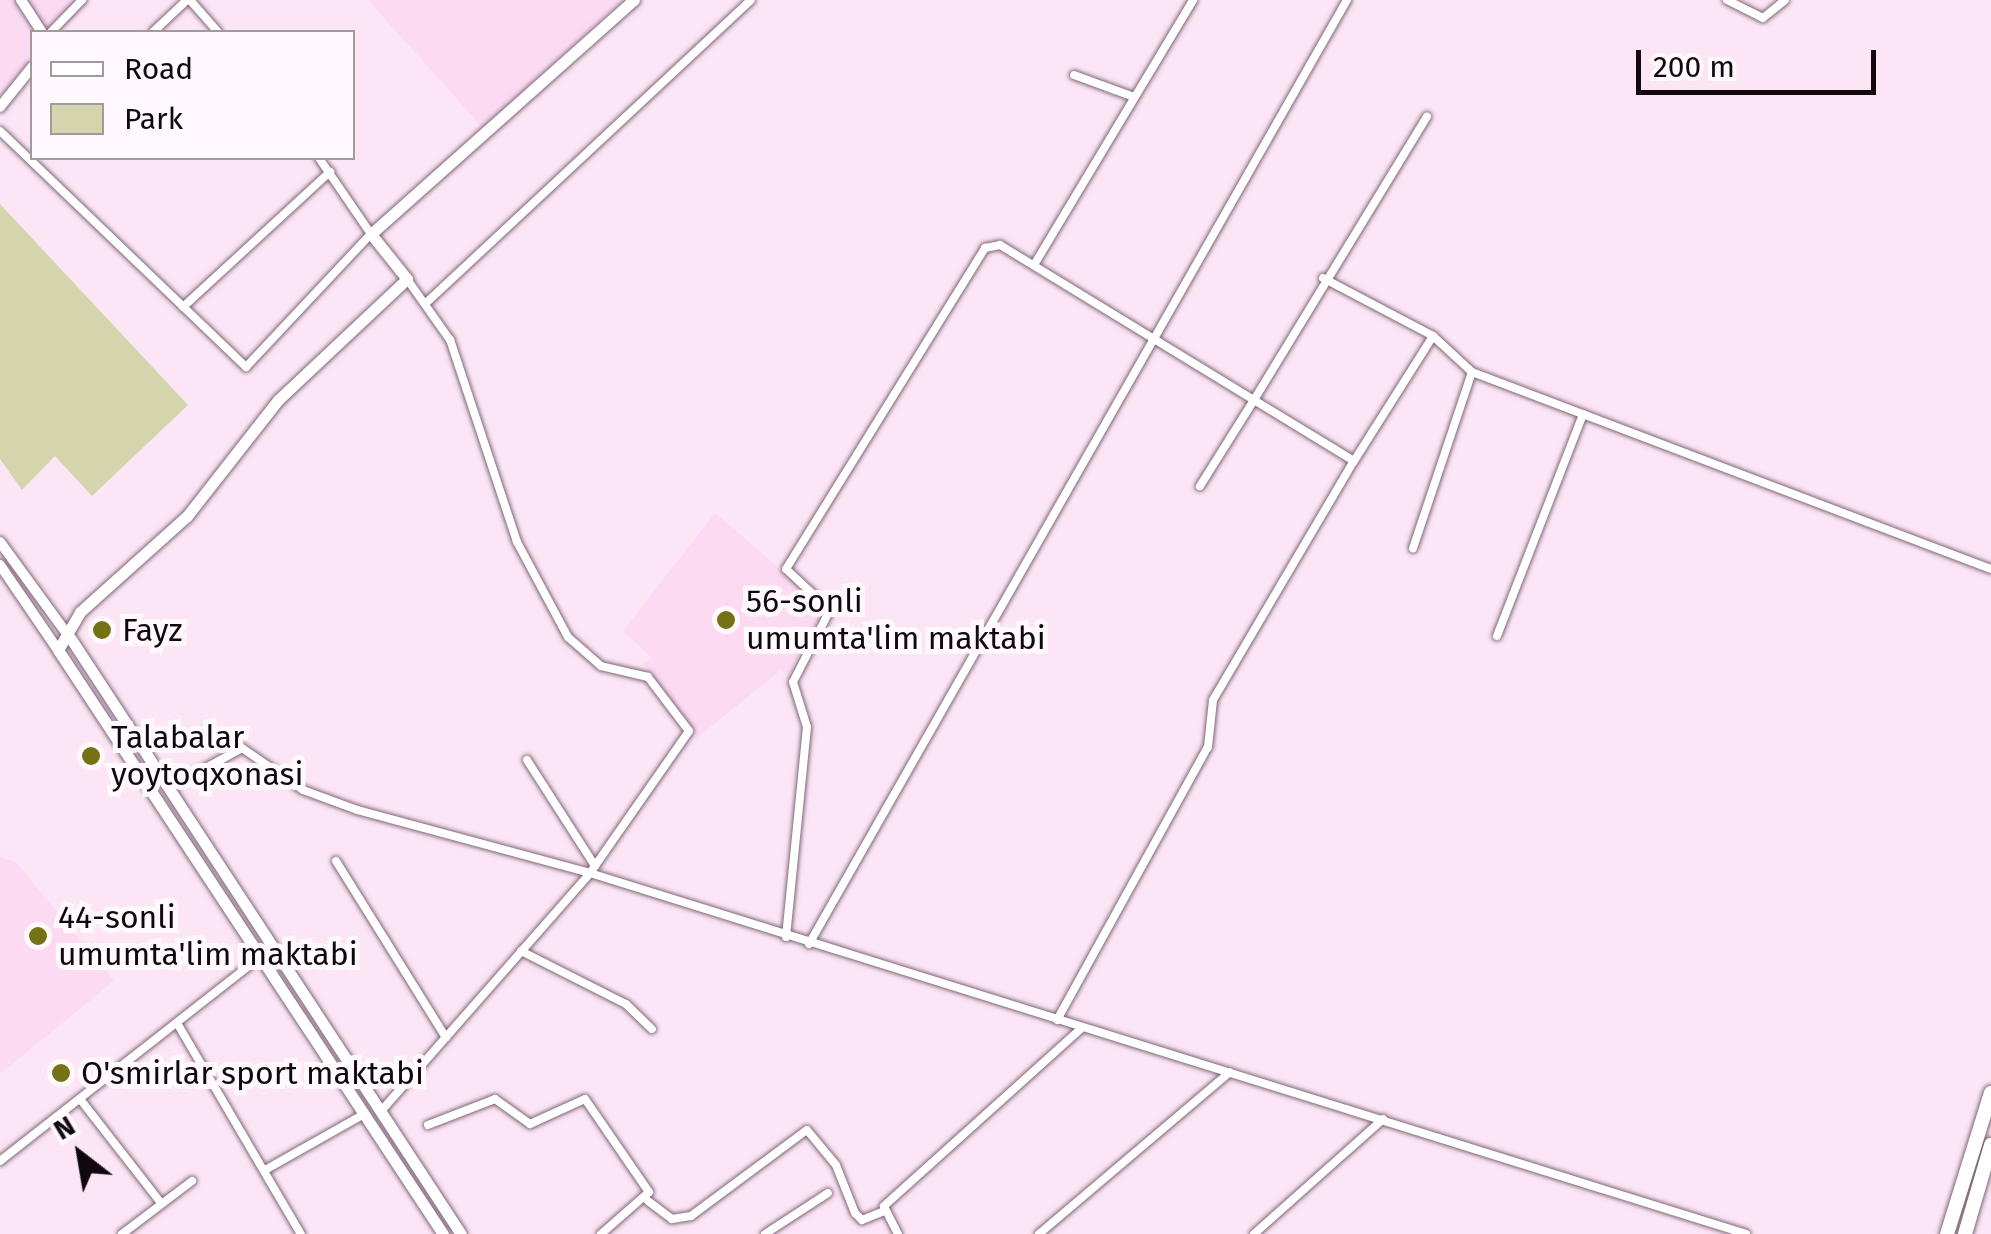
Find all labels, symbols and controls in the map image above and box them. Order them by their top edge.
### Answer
legend [30,30,355,160]
scale bar [1641,30,1881,92]
text: 200 m [1653,49,1735,85]
text: Road [124,51,193,87]
text: Park [124,101,183,137]
place label: 56-sonli umumta'lim maktabi [746,583,1046,658]
marker: 56-sonli umumta'lim maktabi [715,609,737,631]
place label: Fayz [122,611,182,649]
marker: Fayz [91,619,113,641]
place label: Talabalar yoytoqxonasi [111,719,304,794]
marker: Talabalar yoytoqxonasi [80,745,102,767]
place label: 44-sonli umumta'lim maktabi [58,899,358,974]
marker: 44-sonli umumta'lim maktabi [27,925,49,947]
place label: O'smirlar sport maktabi [81,1054,424,1092]
marker: O'smirlar sport maktabi [50,1062,72,1084]
north arrow [30,1104,130,1204]
text: N [48,1109,81,1147]

